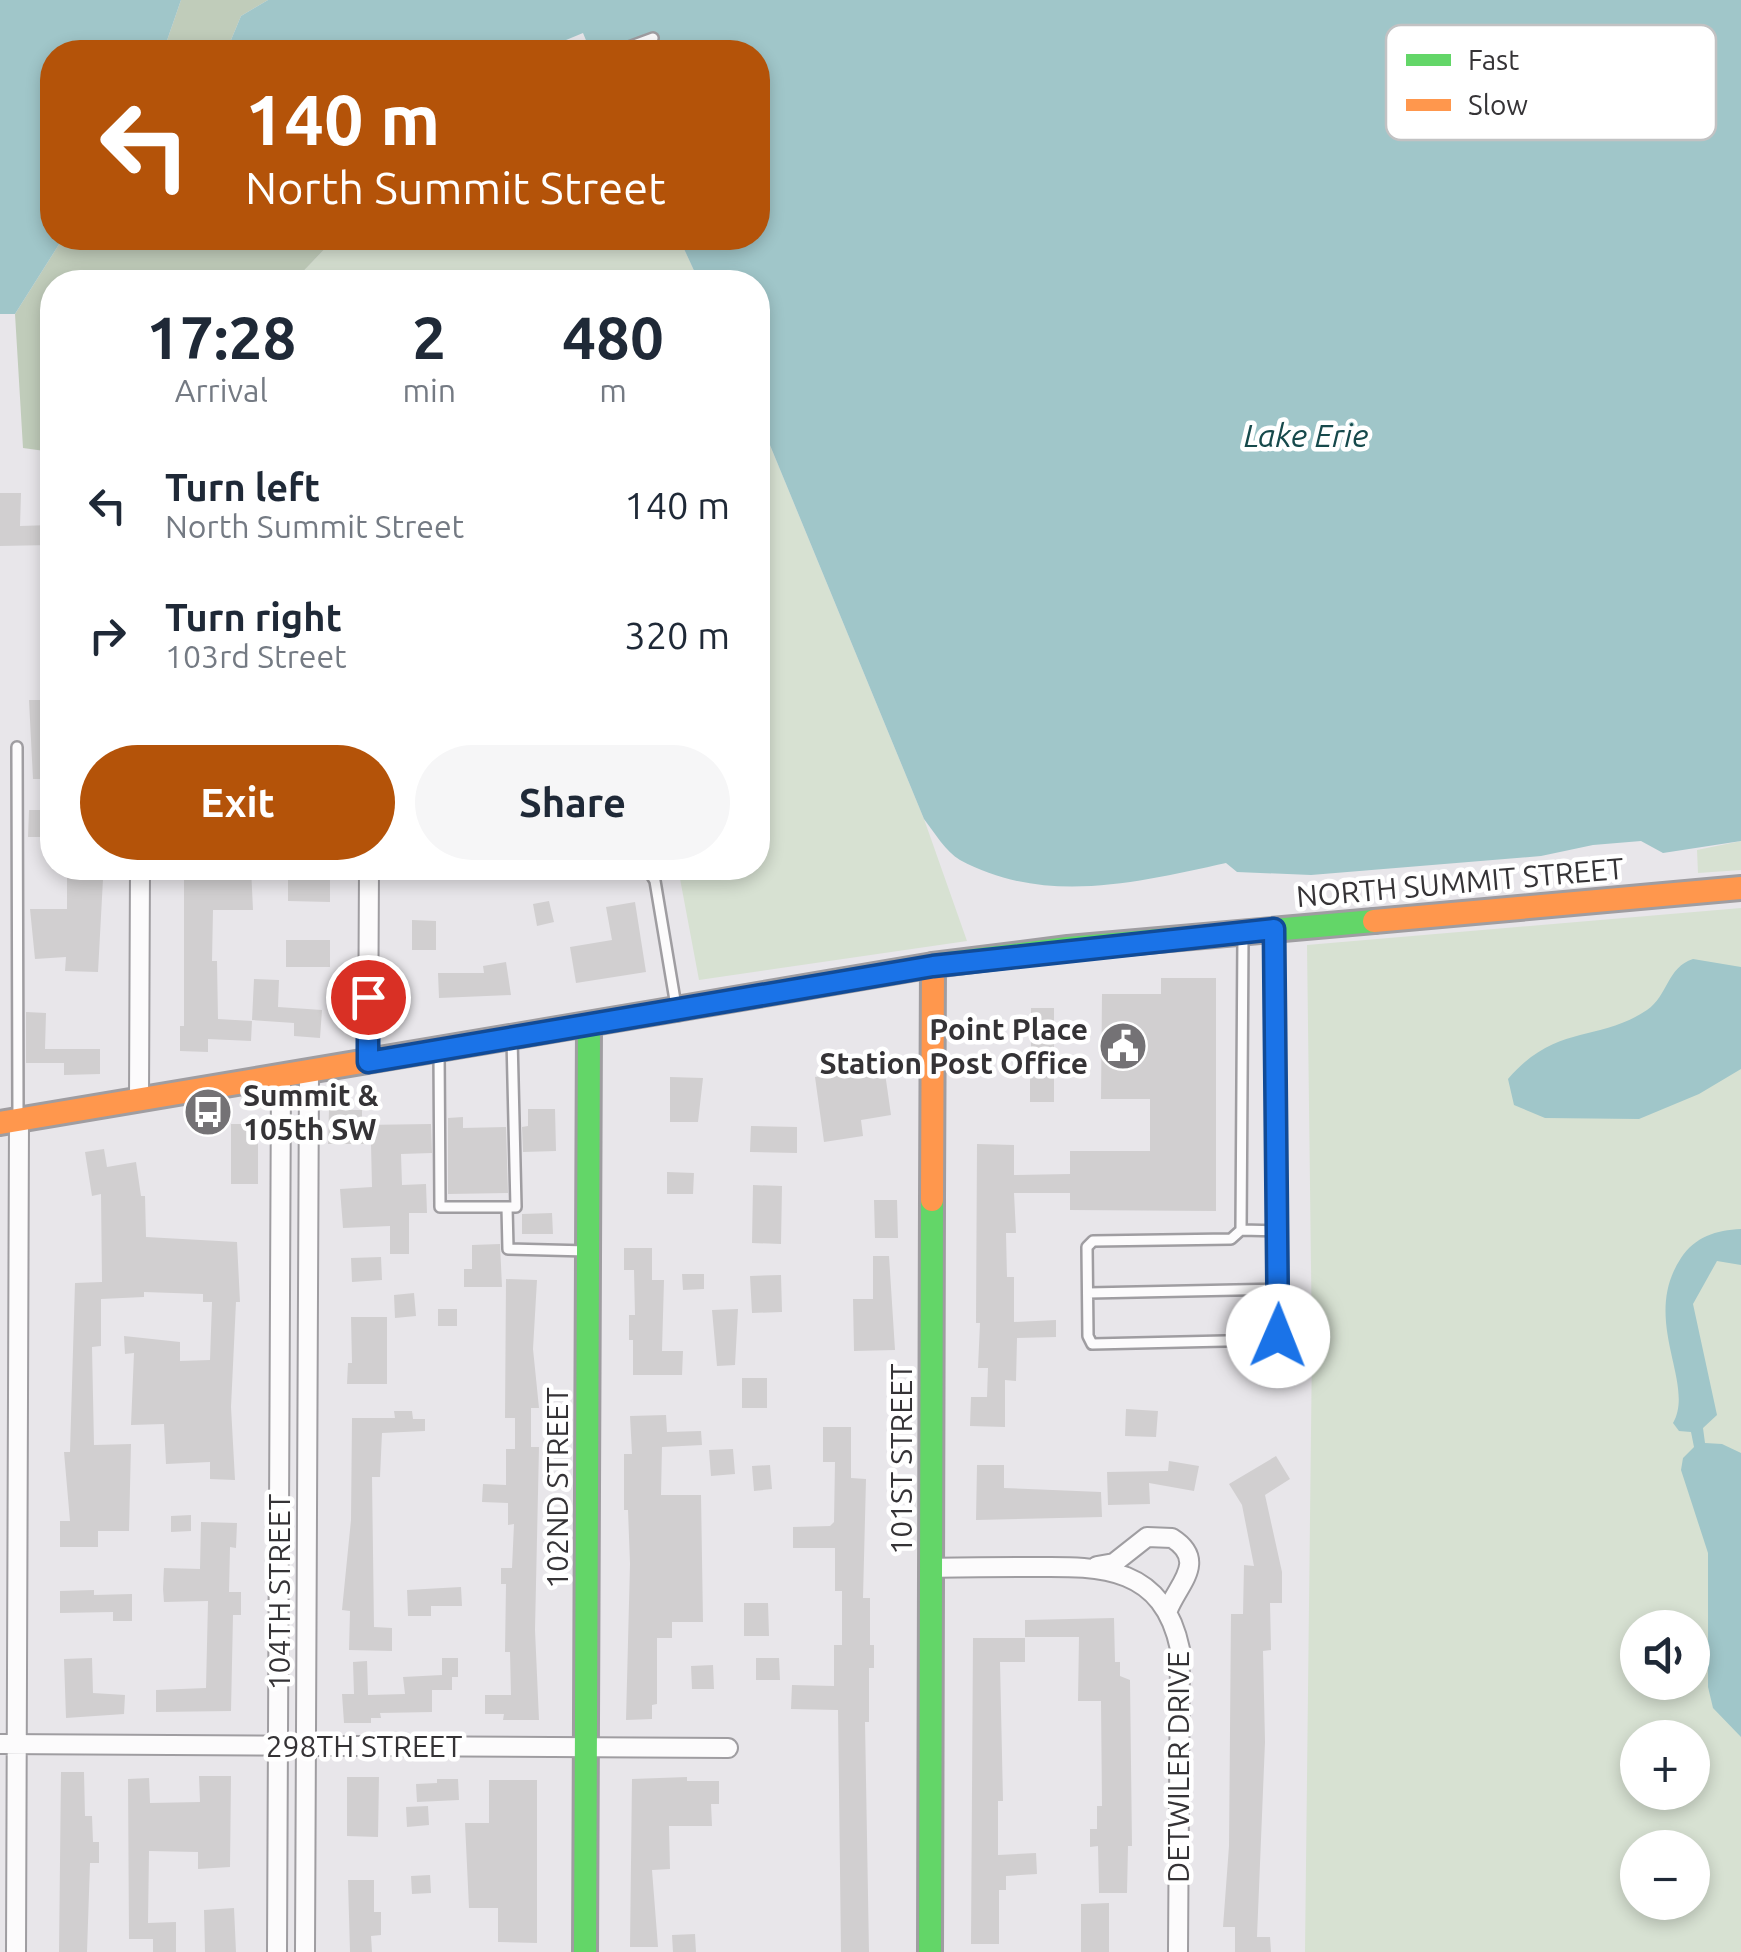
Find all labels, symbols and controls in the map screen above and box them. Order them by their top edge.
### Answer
legend [1386,25,1716,140]
text: Fast [1468,44,1519,75]
icon: left [80,80,210,210]
text: 140 m [245,80,440,158]
text: Slow [1468,89,1528,120]
text: North Summit Street [245,162,666,213]
text: 17:28 [146,303,296,370]
text: 2 [412,303,446,370]
text: 480 [562,303,664,370]
text: Arrival [175,372,268,408]
text: min [402,372,456,408]
text: m [599,372,627,408]
water label: Lake Erie [1244,417,1368,453]
text: Turn left [165,466,320,508]
icon: left [80,478,135,533]
text: 140 m [624,484,730,526]
text: North Summit Street [165,508,464,544]
text: Turn right [165,596,342,638]
icon: right [80,608,135,663]
text: 320 m [624,614,730,656]
text: 103rd Street [165,638,347,674]
button: Exit [80,745,395,860]
button: Share [415,745,730,860]
street label: NORTH SUMMIT STREET [1295,851,1626,913]
pin [326,955,411,1040]
icon: arrive [341,970,396,1025]
place label: Point Place Station Post Office [819,1012,1088,1080]
public building icon: Point Place Station Post Office [1097,1020,1149,1072]
place label: Summit & 105th SW [243,1078,379,1146]
bus stop icon: Summit & 105th SW [182,1086,234,1138]
position arrow [1226,1284,1330,1388]
street label: 101ST STREET [884,1363,918,1555]
street label: 102ND STREET [540,1387,574,1589]
street label: 104TH STREET [262,1493,296,1690]
map controls [1620,1610,1710,1920]
button: sound [1620,1610,1710,1700]
street label: DETWILER DRIVE [1161,1651,1195,1883]
button: + [1620,1720,1710,1810]
street label: 298TH STREET [266,1729,463,1763]
button: − [1620,1830,1710,1920]

